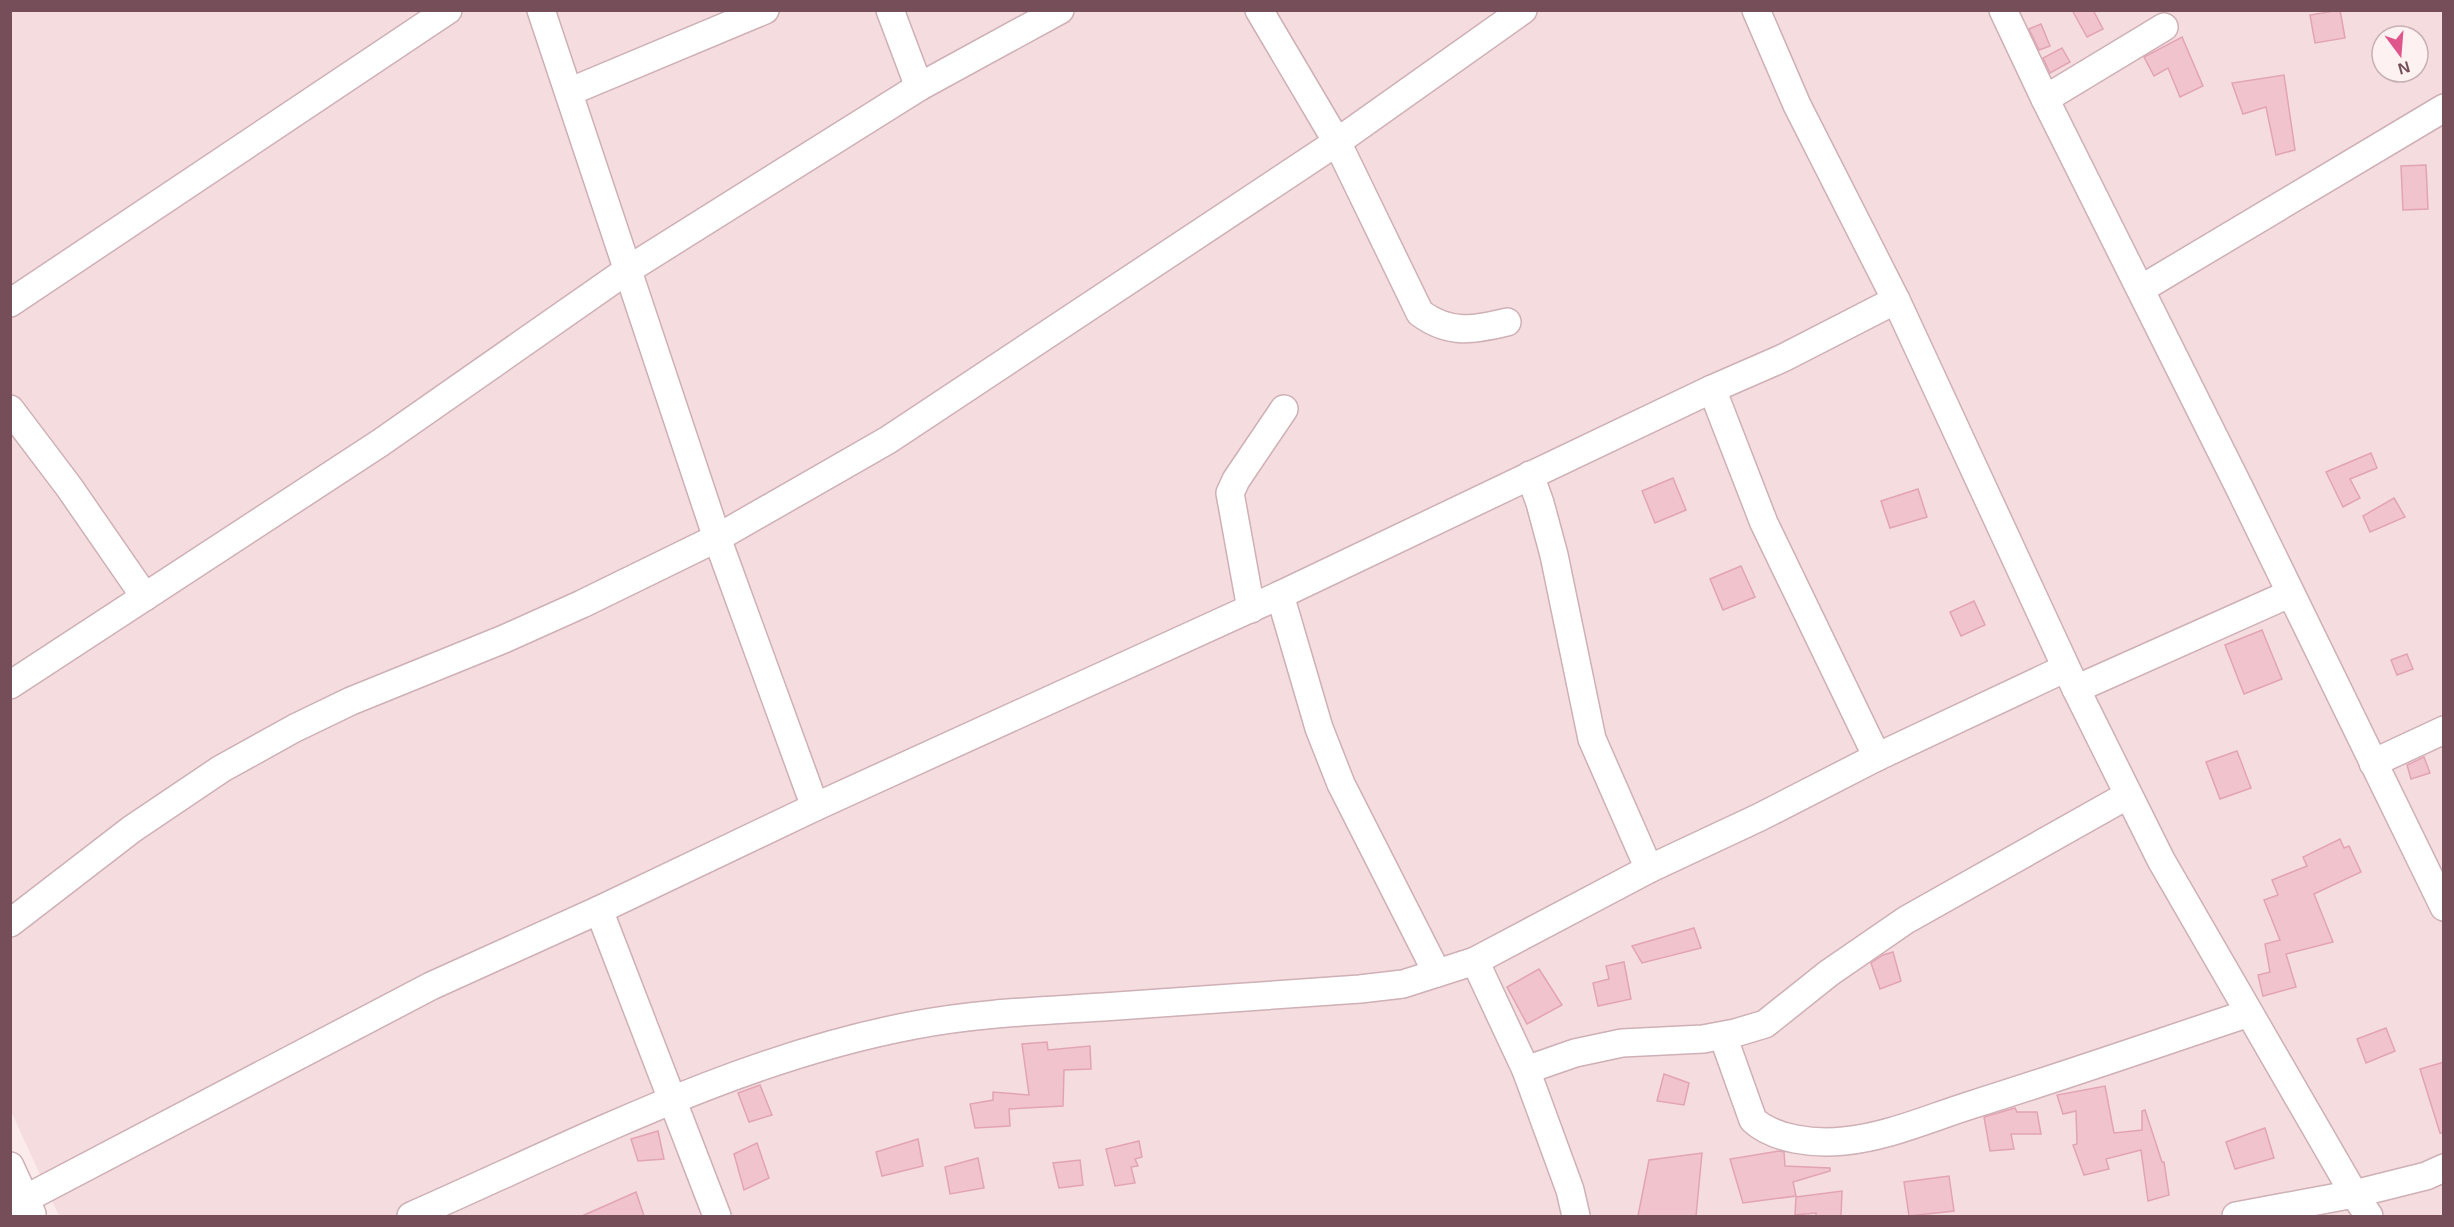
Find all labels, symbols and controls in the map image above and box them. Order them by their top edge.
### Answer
north arrow [2370,24,2430,84]
text: N [2396,58,2412,78]

